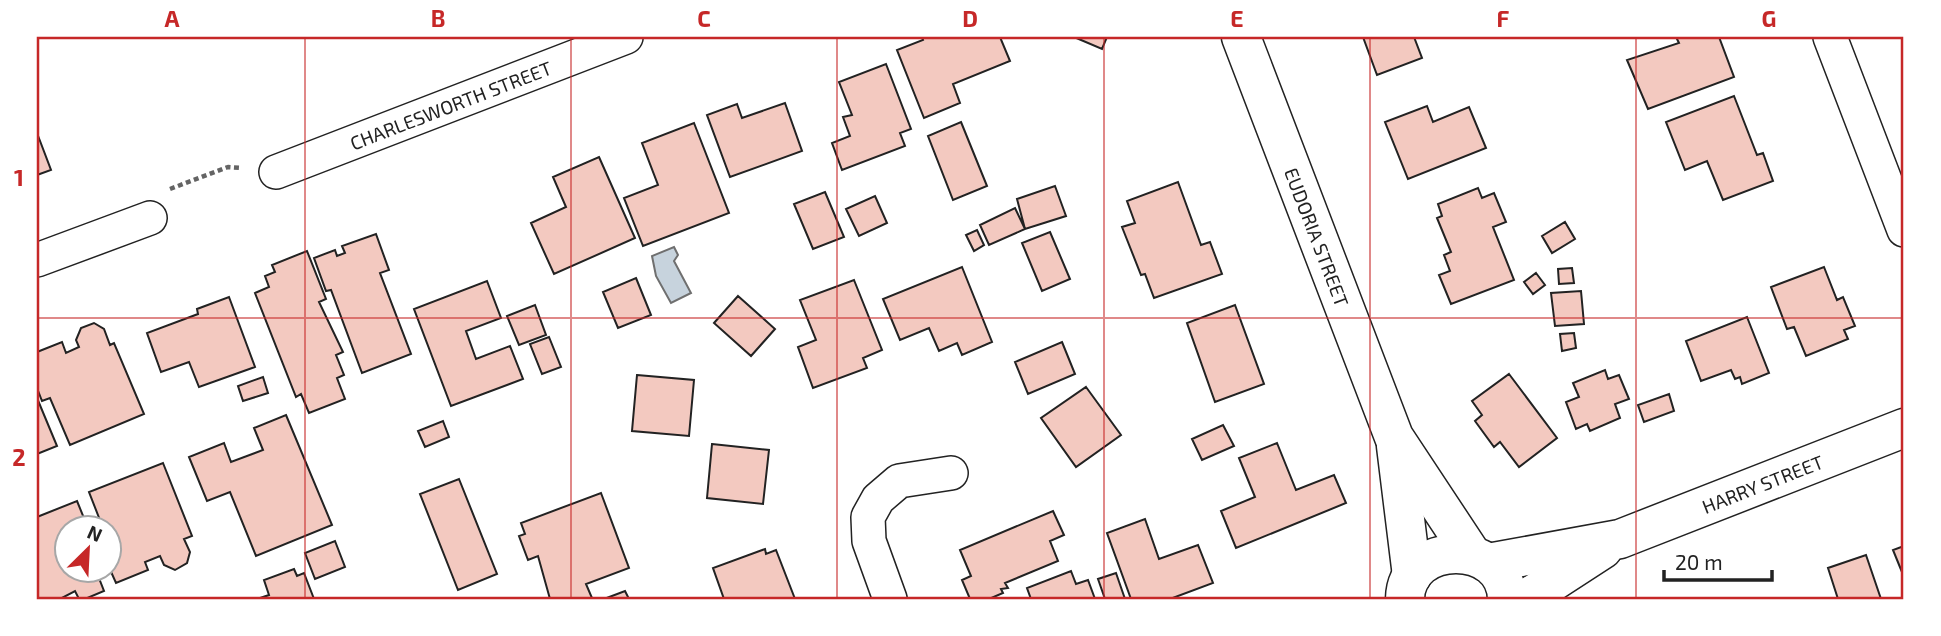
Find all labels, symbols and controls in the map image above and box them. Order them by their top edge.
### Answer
text: A [164,4,180,32]
text: B [431,4,445,32]
text: C [697,4,711,32]
text: D [962,4,978,32]
text: E [1230,4,1244,32]
text: F [1497,4,1510,32]
text: G [1762,4,1776,32]
street label: CHARLESWORTH STREET [346,55,555,154]
text: 1 [14,163,24,191]
street label: EUDORIA STREET [1280,164,1354,310]
text: 2 [12,443,26,471]
street label: HARRY STREET [1698,449,1826,517]
north arrow [52,514,122,584]
text: N [84,520,106,546]
scale bar [1664,538,1773,582]
text: 20 m [1675,549,1723,574]

